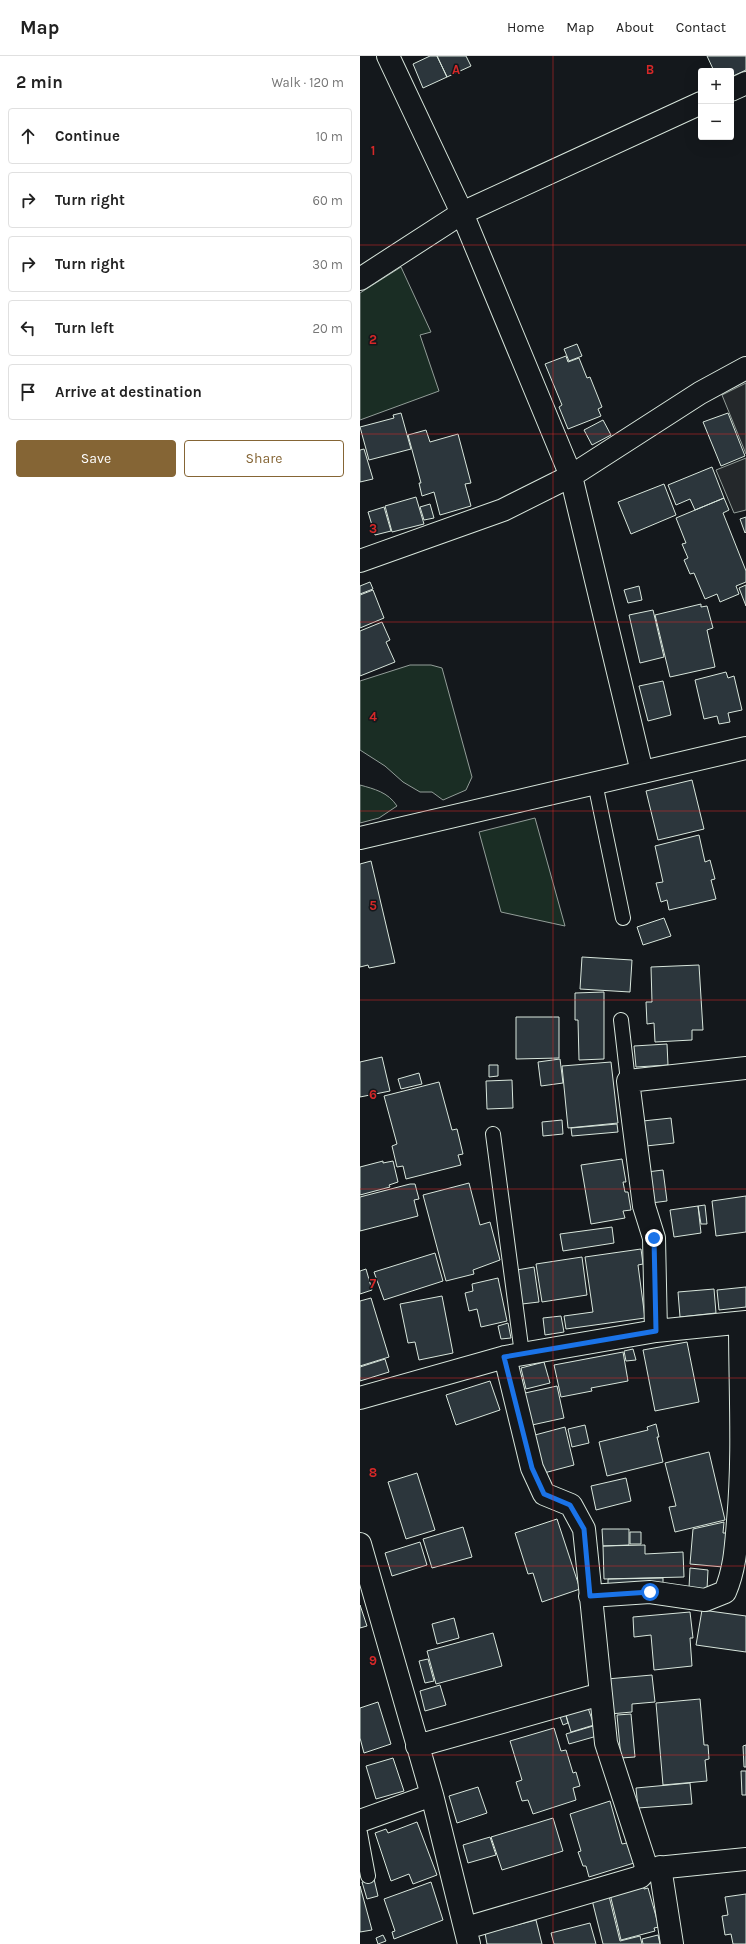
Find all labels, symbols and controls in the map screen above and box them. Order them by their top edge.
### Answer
text: Map [20,17,59,39]
text: Home [507,19,544,36]
text: Map [566,19,594,36]
text: About [616,19,654,36]
text: Contact [676,19,726,36]
text: A [452,62,460,77]
text: B [646,62,654,77]
map controls [698,68,734,140]
button: + [698,68,734,104]
text: 2 min [16,72,63,92]
text: Walk · 120 m [271,75,344,90]
button: − [698,104,734,140]
icon: ahead [17,125,39,147]
text: Continue [55,127,120,145]
text: 10 m [316,129,343,144]
text: 1 [371,143,375,158]
icon: right [17,189,39,211]
text: Turn right [55,191,125,209]
text: 60 m [313,193,343,208]
icon: right [17,253,39,275]
text: Turn right [55,255,125,273]
text: 30 m [312,257,343,272]
icon: left [17,317,39,339]
text: Turn left [55,319,114,337]
text: 20 m [313,321,343,336]
text: 2 [369,332,377,347]
icon: arrive [17,381,39,403]
text: Arrive at destination [55,383,202,401]
button: Save [16,440,176,477]
button: Share [184,440,344,477]
text: 3 [369,521,377,536]
text: 4 [369,709,377,724]
text: 5 [369,898,377,913]
text: 6 [369,1087,377,1102]
route end [645,1229,663,1247]
text: 7 [370,1276,377,1291]
text: 8 [369,1465,377,1480]
route start [641,1583,659,1601]
text: 9 [369,1653,377,1668]

